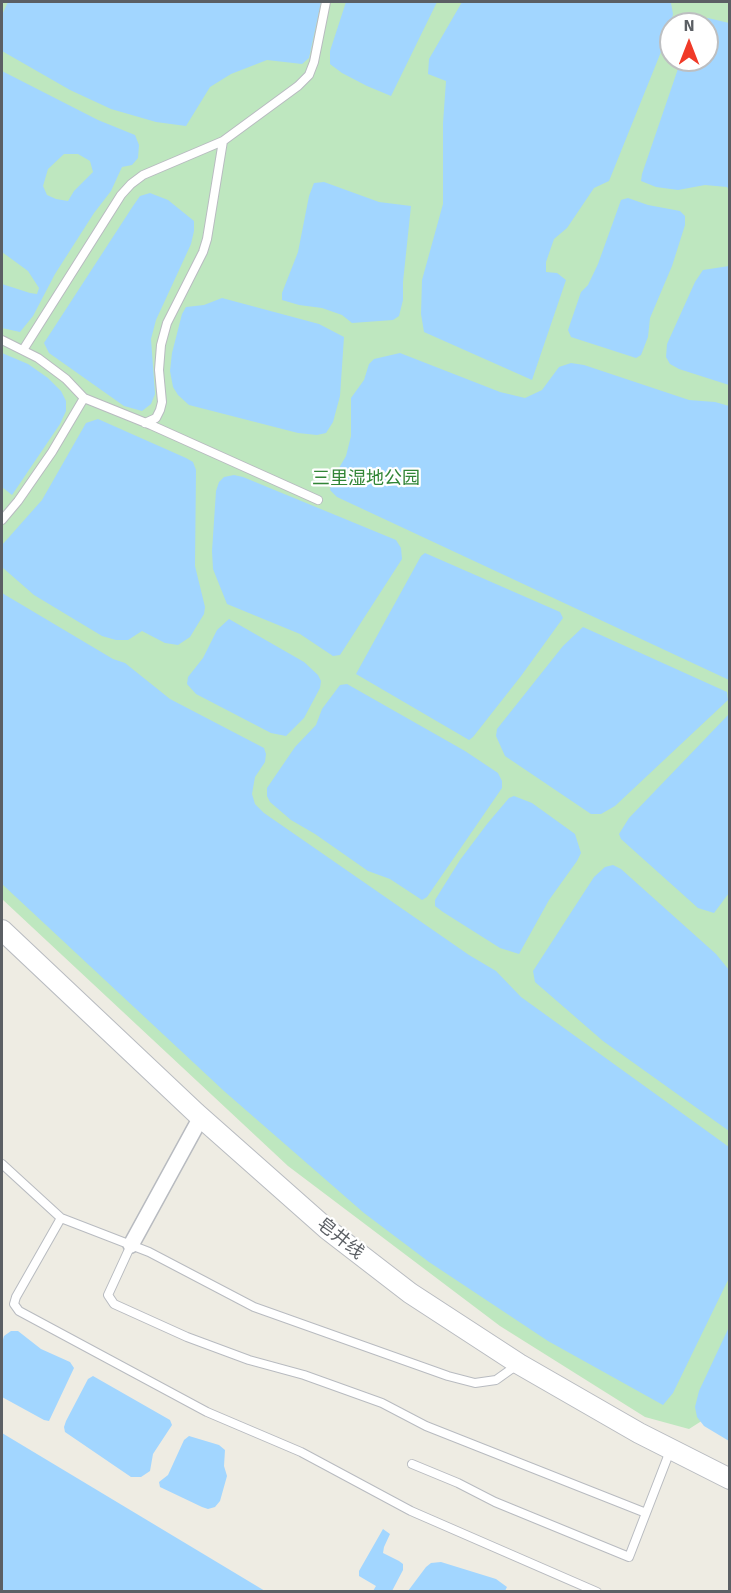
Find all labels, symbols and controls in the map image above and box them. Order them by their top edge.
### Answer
north arrow [659,12,719,72]
text: N [683,16,695,36]
park label: 三里湿地公园 [312,468,420,490]
street label: 皂井线 [312,1214,368,1264]

